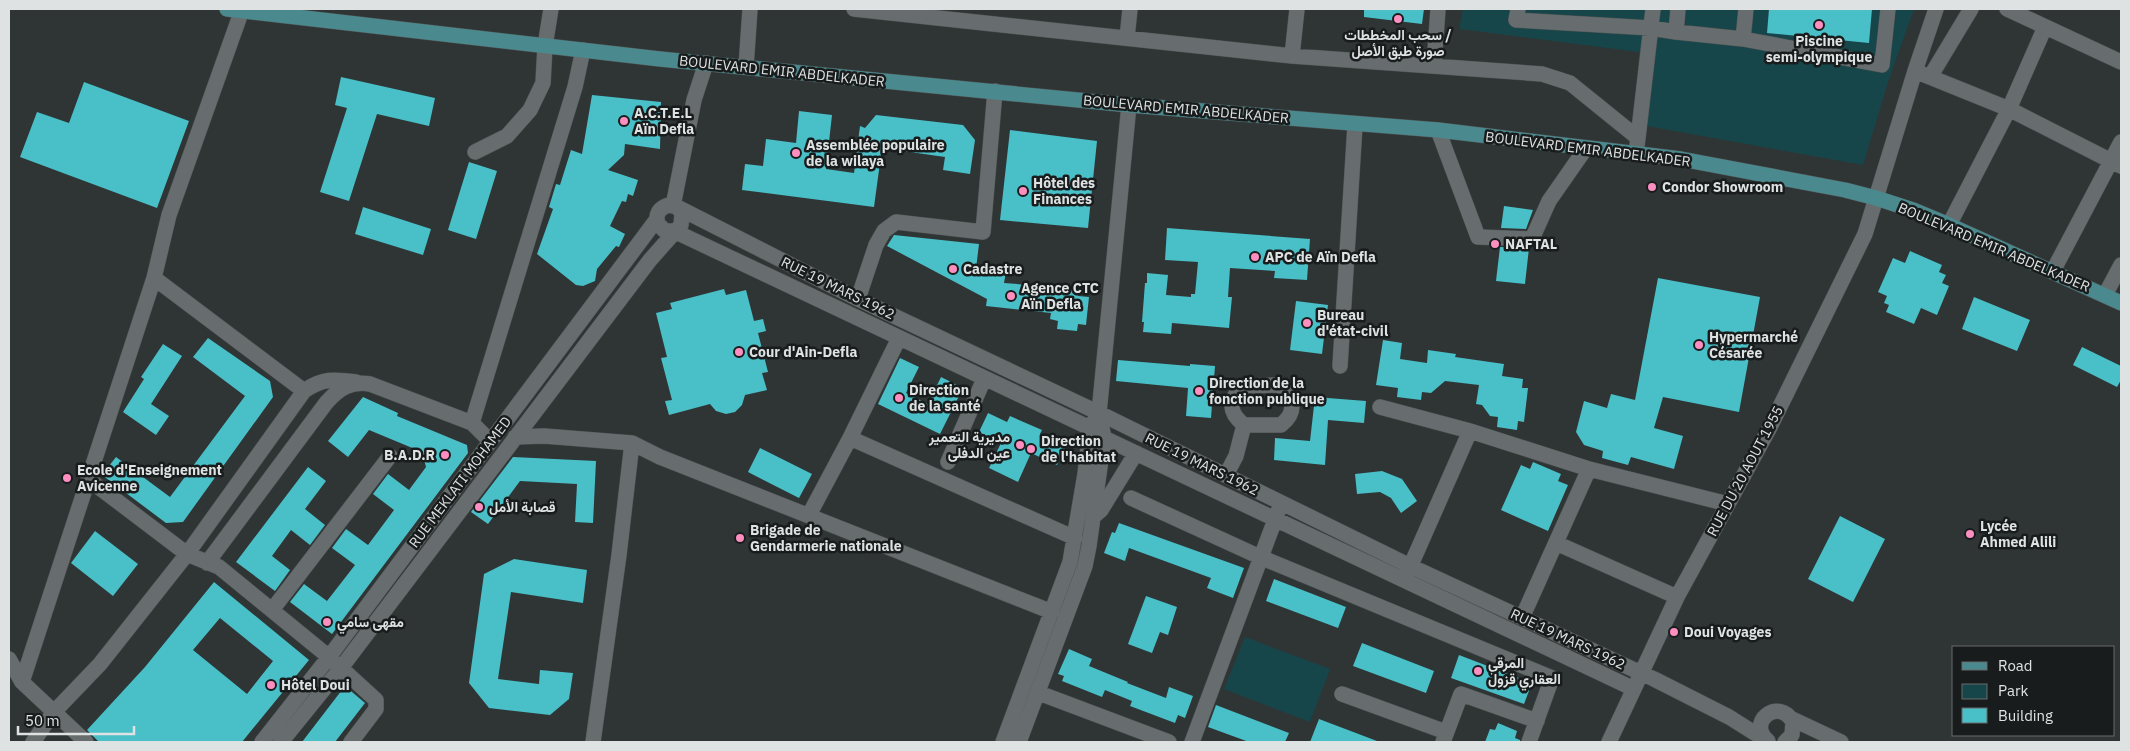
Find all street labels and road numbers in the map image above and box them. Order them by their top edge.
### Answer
street label: BOULEVARD EMIR ABDELKADER [678,51,886,91]
street label: BOULEVARD EMIR ABDELKADER [1082,91,1290,127]
street label: BOULEVARD EMIR ABDELKADER [1484,127,1692,171]
street label: BOULEVARD EMIR ABDELKADER [1895,198,2093,296]
street label: RUE 19 MARS 1962 [778,253,898,323]
street label: RUE DU 20 AOUT 1955 [1703,403,1787,539]
street label: RUE MEKLATI MOHAMED [405,413,515,551]
street label: RUE 19 MARS 1962 [1142,429,1262,499]
street label: RUE 19 MARS 1962 [1508,605,1628,673]

